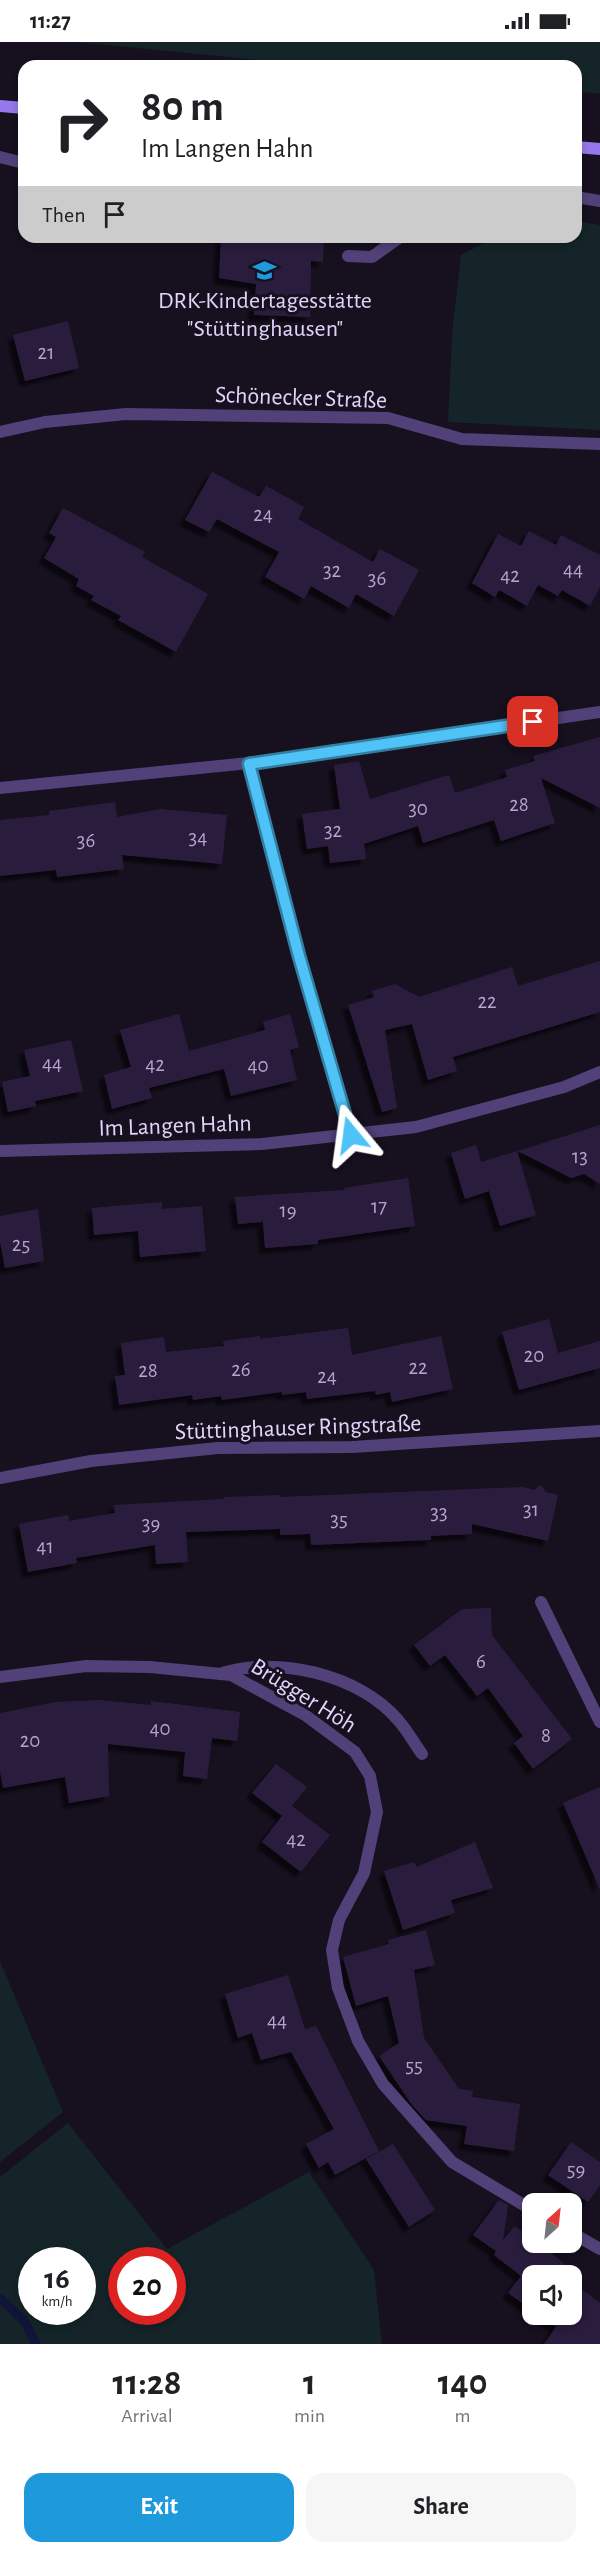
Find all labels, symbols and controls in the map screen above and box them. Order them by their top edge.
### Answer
text: 11:27 [30,10,71,32]
icon: right [42,84,120,162]
text: 80 m [141,86,224,128]
text: Im Langen Hahn [141,135,313,162]
icon: arrive [98,198,131,231]
text: Then [42,204,86,226]
school or university icon: DRK-Kindertagesstätte "Stüttinghausen" [252,257,278,283]
place label: DRK-Kindertagesstätte "Stüttinghausen" [158,289,372,341]
house number: 21 [38,342,54,363]
street label: Schönecker Straße [215,383,387,413]
house number: 24 [253,504,273,525]
house number: 44 [563,559,583,580]
house number: 32 [323,560,341,581]
house number: 42 [500,565,520,586]
house number: 36 [368,568,386,589]
pin [507,696,558,747]
icon: arrive [516,705,549,738]
house number: 28 [509,794,529,815]
house number: 30 [408,798,428,819]
house number: 32 [324,820,342,841]
house number: 34 [189,827,207,848]
house number: 36 [77,830,95,851]
house number: 22 [477,991,497,1012]
house number: 44 [42,1053,62,1074]
house number: 42 [145,1054,165,1075]
house number: 40 [247,1055,269,1076]
position arrow [319,1103,383,1167]
street label: Im Langen Hahn [98,1111,252,1141]
house number: 13 [572,1146,588,1167]
house number: 17 [371,1196,387,1217]
house number: 19 [279,1200,297,1221]
house number: 25 [12,1234,30,1255]
house number: 20 [524,1345,544,1366]
house number: 22 [408,1357,428,1378]
house number: 26 [231,1359,251,1380]
house number: 28 [138,1360,158,1381]
house number: 24 [317,1366,337,1387]
street label: Stüttinghauser Ringstraße [174,1412,422,1444]
house number: 31 [523,1499,539,1520]
house number: 33 [430,1502,448,1523]
house number: 35 [330,1509,348,1530]
house number: 39 [142,1513,160,1534]
house number: 41 [36,1536,54,1557]
house number: 6 [476,1651,486,1672]
street label: Brügger Höh [247,1654,360,1738]
house number: 40 [149,1718,171,1739]
house number: 8 [541,1725,551,1746]
house number: 20 [20,1730,40,1751]
house number: 42 [286,1829,306,1850]
house number: 44 [267,2010,287,2031]
house number: 55 [405,2055,423,2076]
house number: 59 [567,2159,585,2180]
north arrow [522,2193,582,2253]
map controls [522,2193,582,2325]
speed limit sign: 20 [108,2247,186,2325]
text: 16 [44,2264,70,2294]
button: sound [522,2265,582,2325]
text: km/h [42,2294,72,2309]
text: 11:28 [113,2365,181,2401]
text: 1 [303,2365,316,2401]
text: 140 [438,2365,487,2401]
text: Arrival [121,2406,173,2426]
text: min [294,2406,325,2426]
text: m [455,2406,471,2426]
button: Exit [24,2473,294,2542]
button: Share [306,2473,576,2542]

